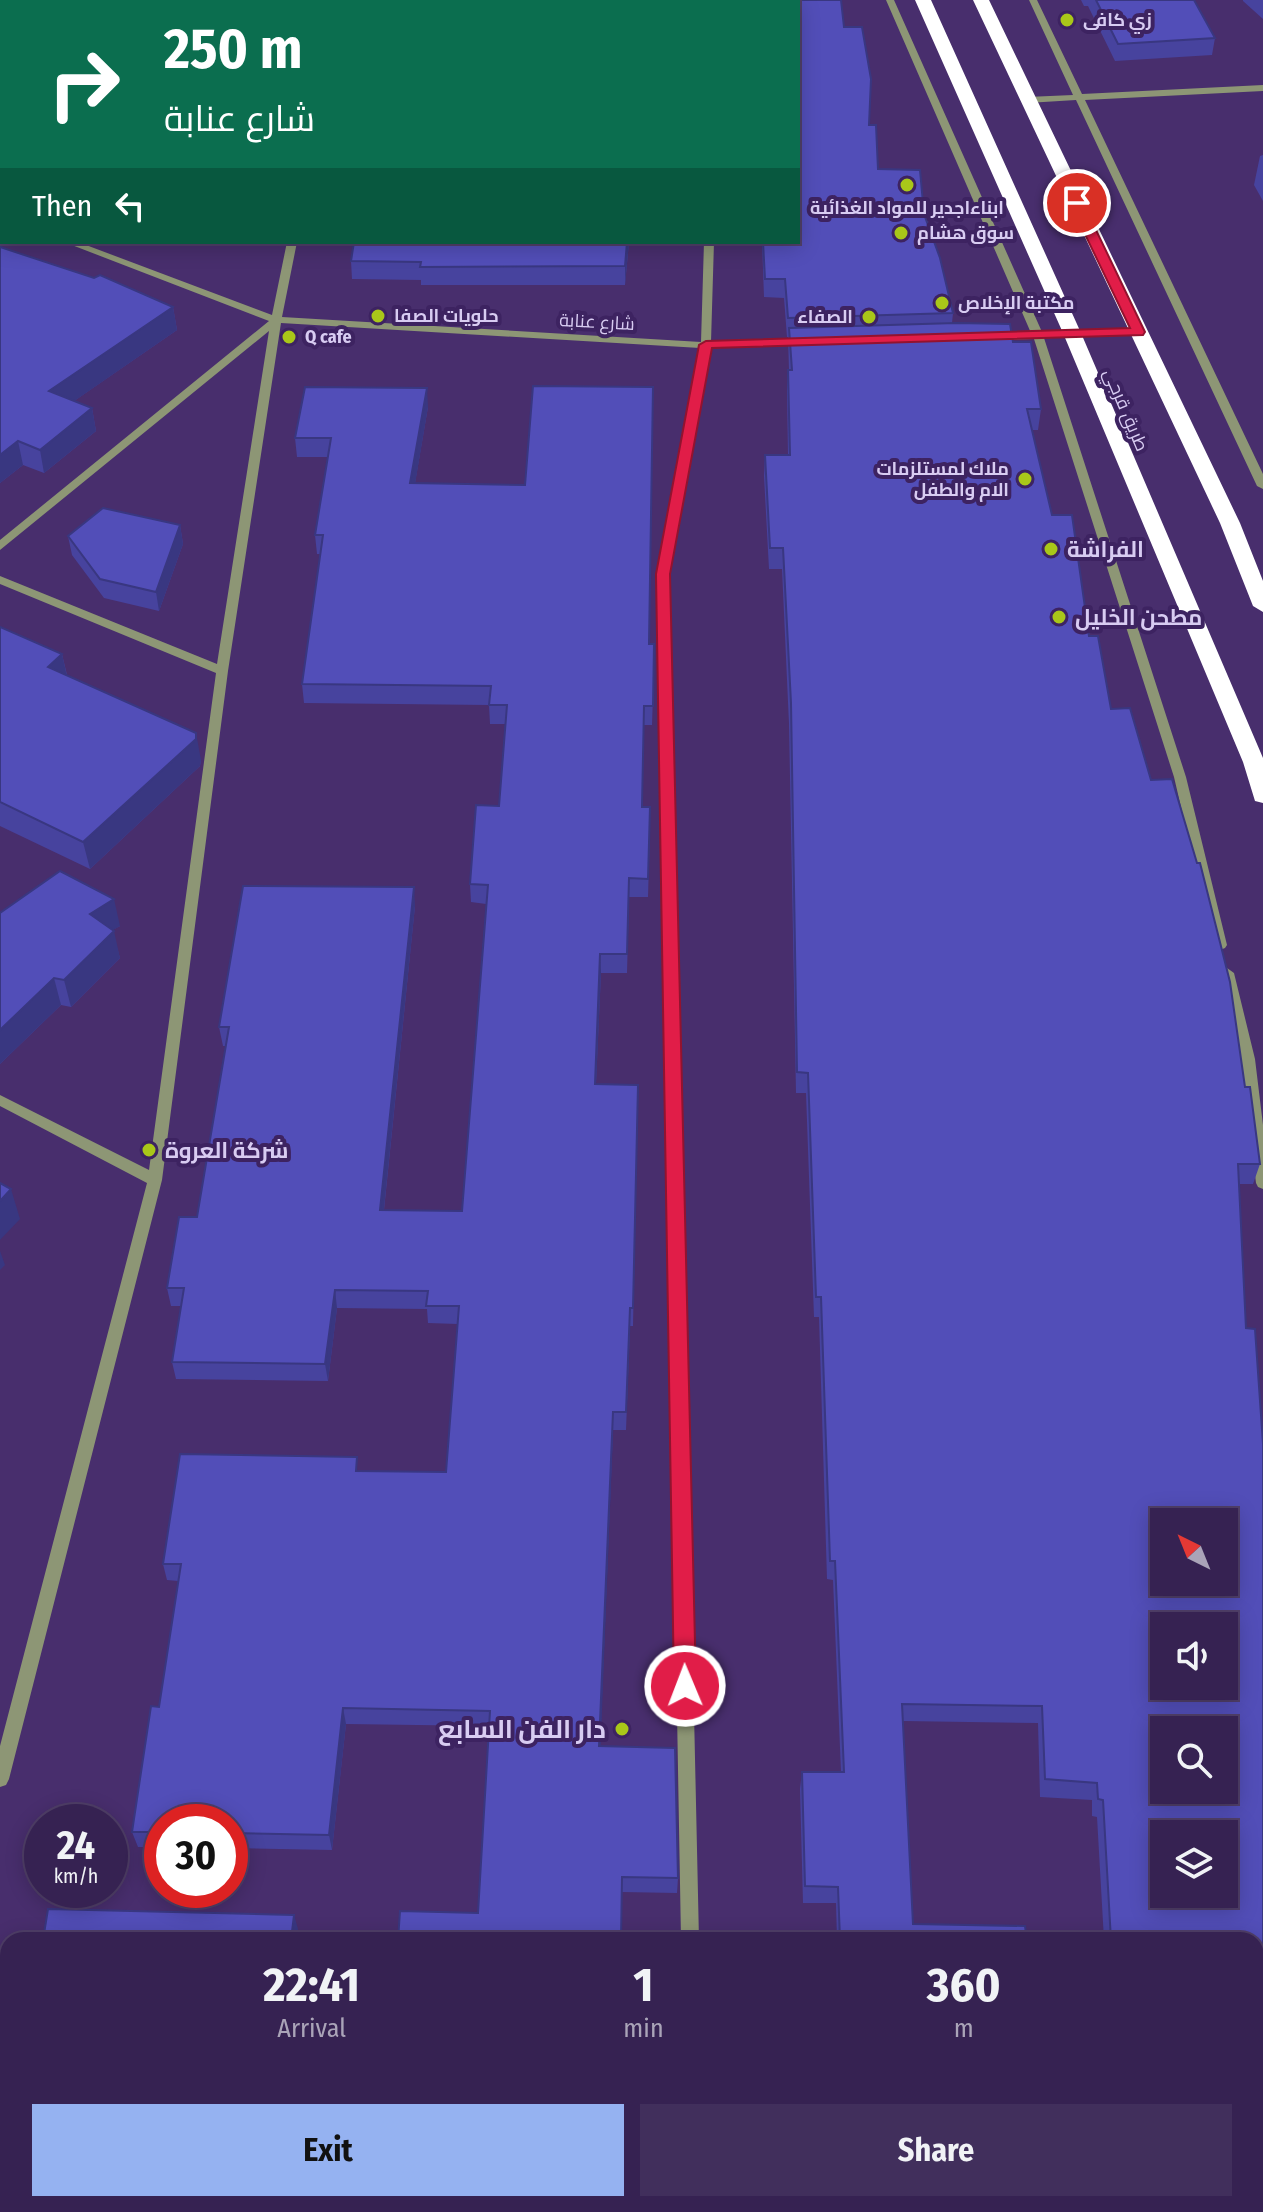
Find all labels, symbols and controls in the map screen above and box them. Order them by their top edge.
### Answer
place label: زي كافى [1083,9,1152,34]
marker: زي كافى [1058,11,1076,29]
text: 250 m [164,16,302,83]
icon: right [32,32,136,136]
text: شارع عنابة [164,97,315,141]
pin [1043,169,1111,237]
marker: ابناءاجدير للمواد الغذائية [898,176,916,194]
icon: arrive [1055,181,1099,225]
icon: left [108,184,152,228]
text: Then [32,188,92,224]
place label: ابناءاجدير للمواد الغذائية [810,197,1004,219]
place label: سوق هشام [917,222,1014,245]
marker: سوق هشام [892,224,910,242]
place label: مكتبة الإخلاص [958,292,1074,315]
marker: مكتبة الإخلاص [933,294,951,312]
place label: حلويات الصفا [394,305,499,327]
place label: الصفاء [797,306,853,328]
marker: حلويات الصفا [369,307,387,325]
marker: الصفاء [860,308,878,326]
street label: شارع عنابة [559,309,635,336]
place label: Q cafe [305,326,352,348]
marker: Q cafe [280,328,298,346]
street label: طريق قرجي [1096,365,1153,456]
place label: ملاك لمستلزمات الام والطفل [876,458,1009,502]
marker: ملاك لمستلزمات الام والطفل [1016,470,1034,488]
place label: الفراشة [1067,536,1144,563]
marker: الفراشة [1042,540,1060,558]
place label: مطحن الخليل [1075,604,1202,631]
marker: مطحن الخليل [1050,608,1068,626]
place label: شركة العروة [165,1137,289,1164]
marker: شركة العروة [140,1141,158,1159]
north arrow [1150,1508,1238,1596]
map controls [1150,1508,1238,1908]
button: sound [1150,1612,1238,1700]
position arrow [643,1644,727,1728]
place label: دار الفن السابع [438,1714,606,1746]
button: search [1150,1716,1238,1804]
marker: دار الفن السابع [613,1720,631,1738]
speed limit sign: 30 [144,1804,248,1908]
button: layers [1150,1820,1238,1908]
text: 24 [57,1822,95,1870]
text: km/h [54,1864,98,1888]
text: 22:41 [263,1956,360,2014]
text: 1 [633,1956,654,2014]
text: 360 [927,1956,1001,2014]
text: Arrival [277,2013,346,2044]
text: min [623,2013,664,2044]
text: m [954,2013,974,2044]
button: Exit [32,2104,624,2196]
button: Share [640,2104,1232,2196]

